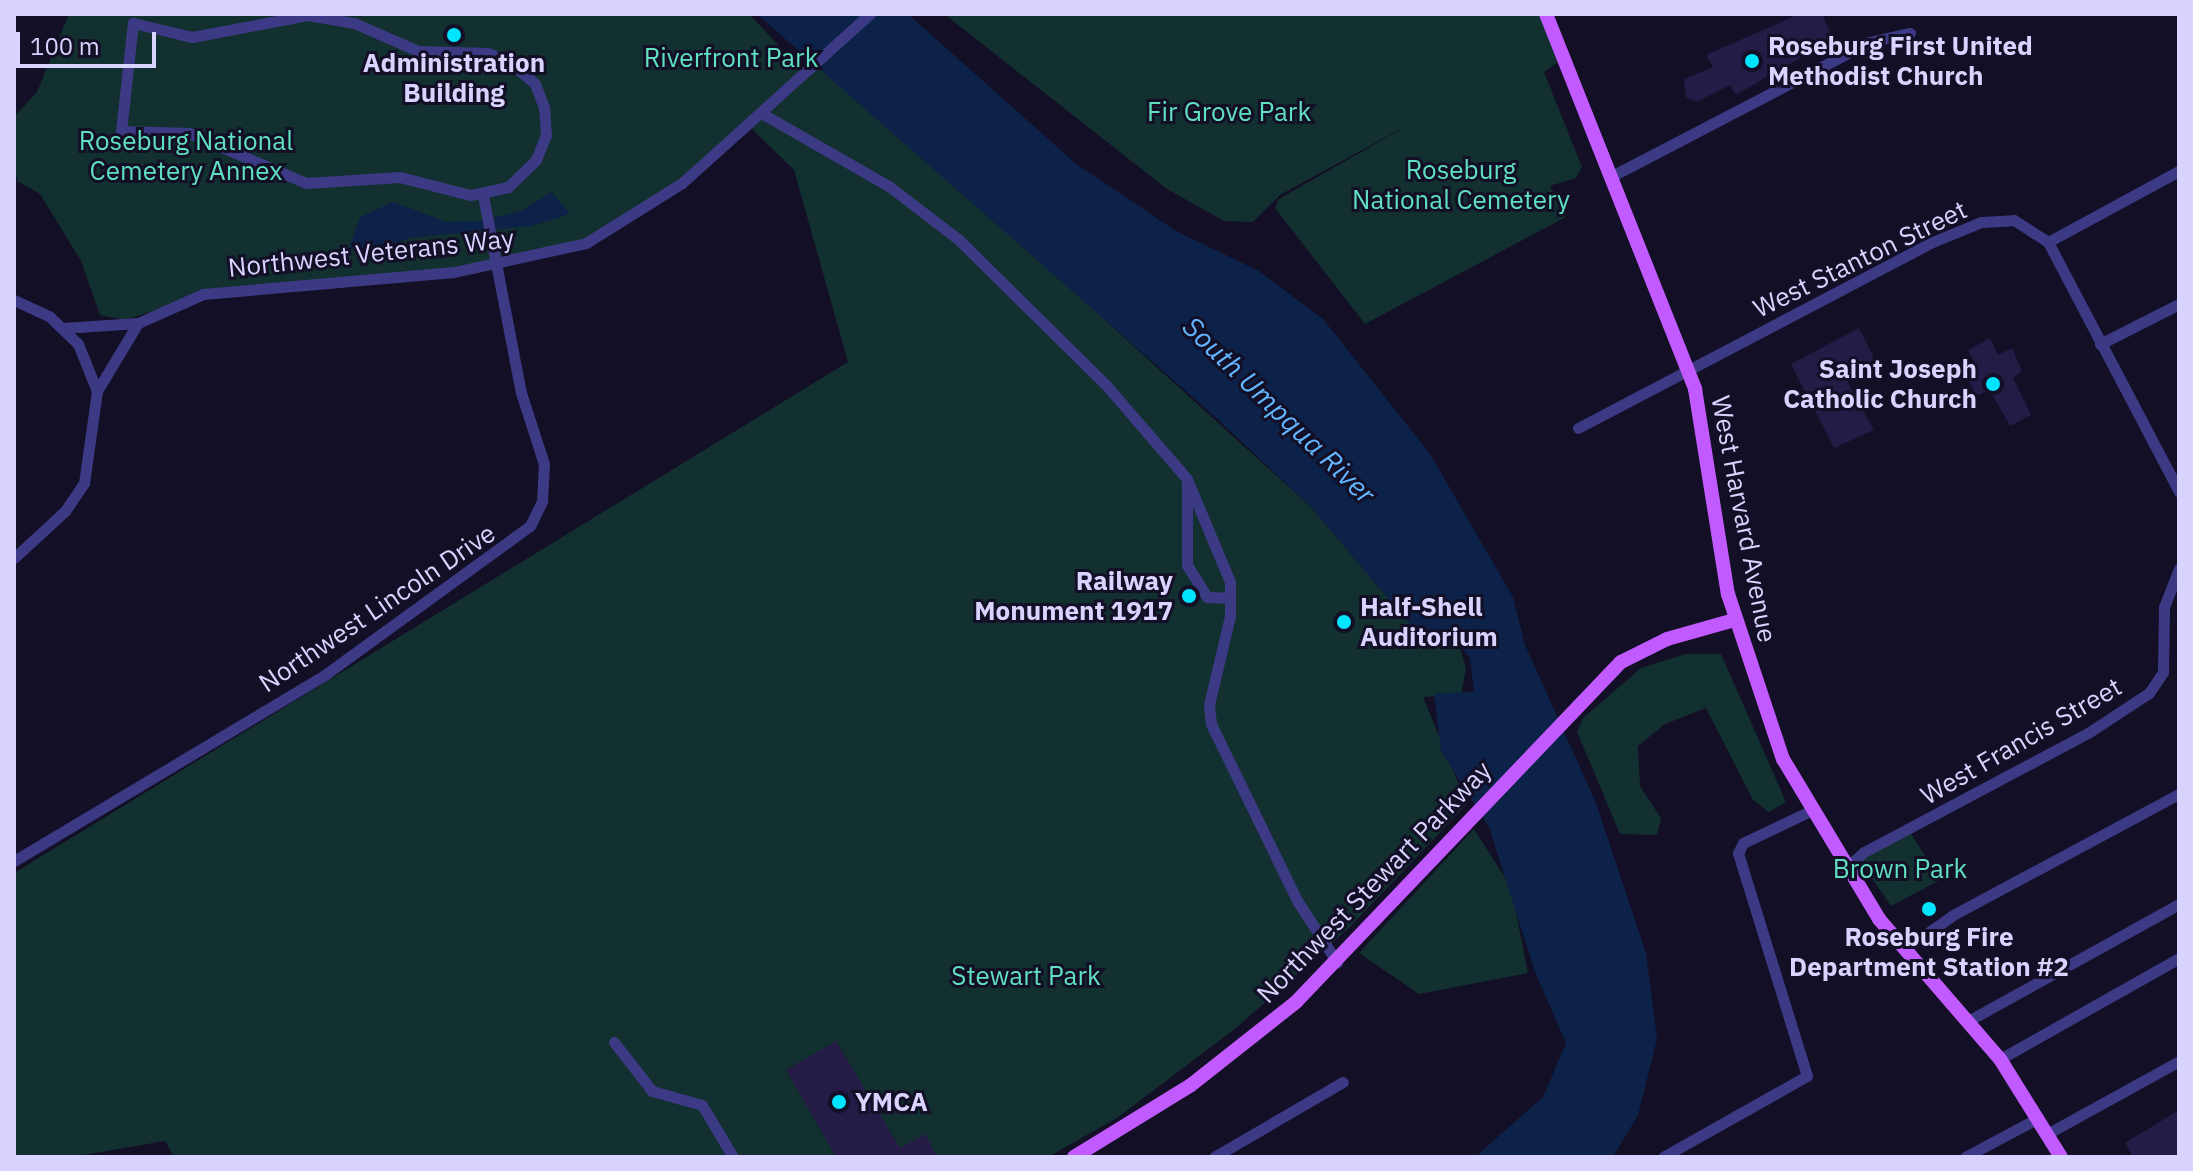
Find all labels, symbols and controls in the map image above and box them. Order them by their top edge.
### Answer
scale bar [20,16,160,66]
marker: Administration Building [445,26,463,44]
text: 100 m [30,30,100,62]
place label: Roseburg First United Methodist Church [1768,30,2033,92]
park label: Riverfront Park [644,42,818,74]
place label: Administration Building [363,47,545,108]
marker: Roseburg First United Methodist Church [1743,52,1761,70]
park label: Fir Grove Park [1147,96,1311,128]
park label: Roseburg National Cemetery Annex [79,125,293,186]
park label: Roseburg National Cemetery [1352,154,1570,216]
street label: West Stanton Street [1748,194,1972,324]
street label: Northwest Veterans Way [226,222,516,284]
water label: South Umpqua River [1176,310,1382,510]
place label: Saint Joseph Catholic Church [1783,353,1977,414]
marker: Saint Joseph Catholic Church [1984,375,2002,393]
street label: West Harvard Avenue [1705,393,1783,645]
street label: Northwest Lincoln Drive [253,517,501,699]
place label: Railway Monument 1917 [974,565,1173,626]
marker: Railway Monument 1917 [1180,587,1198,605]
place label: Half-Shell Auditorium [1360,591,1498,652]
marker: Half-Shell Auditorium [1335,613,1353,631]
street label: West Francis Street [1915,671,2127,811]
street label: Northwest Stewart Parkway [1250,755,1498,1009]
park label: Brown Park [1833,853,1967,885]
marker: Roseburg Fire Department Station #2 [1920,900,1938,918]
place label: Roseburg Fire Department Station #2 [1789,921,2069,982]
park label: Stewart Park [951,960,1101,992]
place label: YMCA [855,1086,928,1118]
marker: YMCA [830,1093,848,1111]

